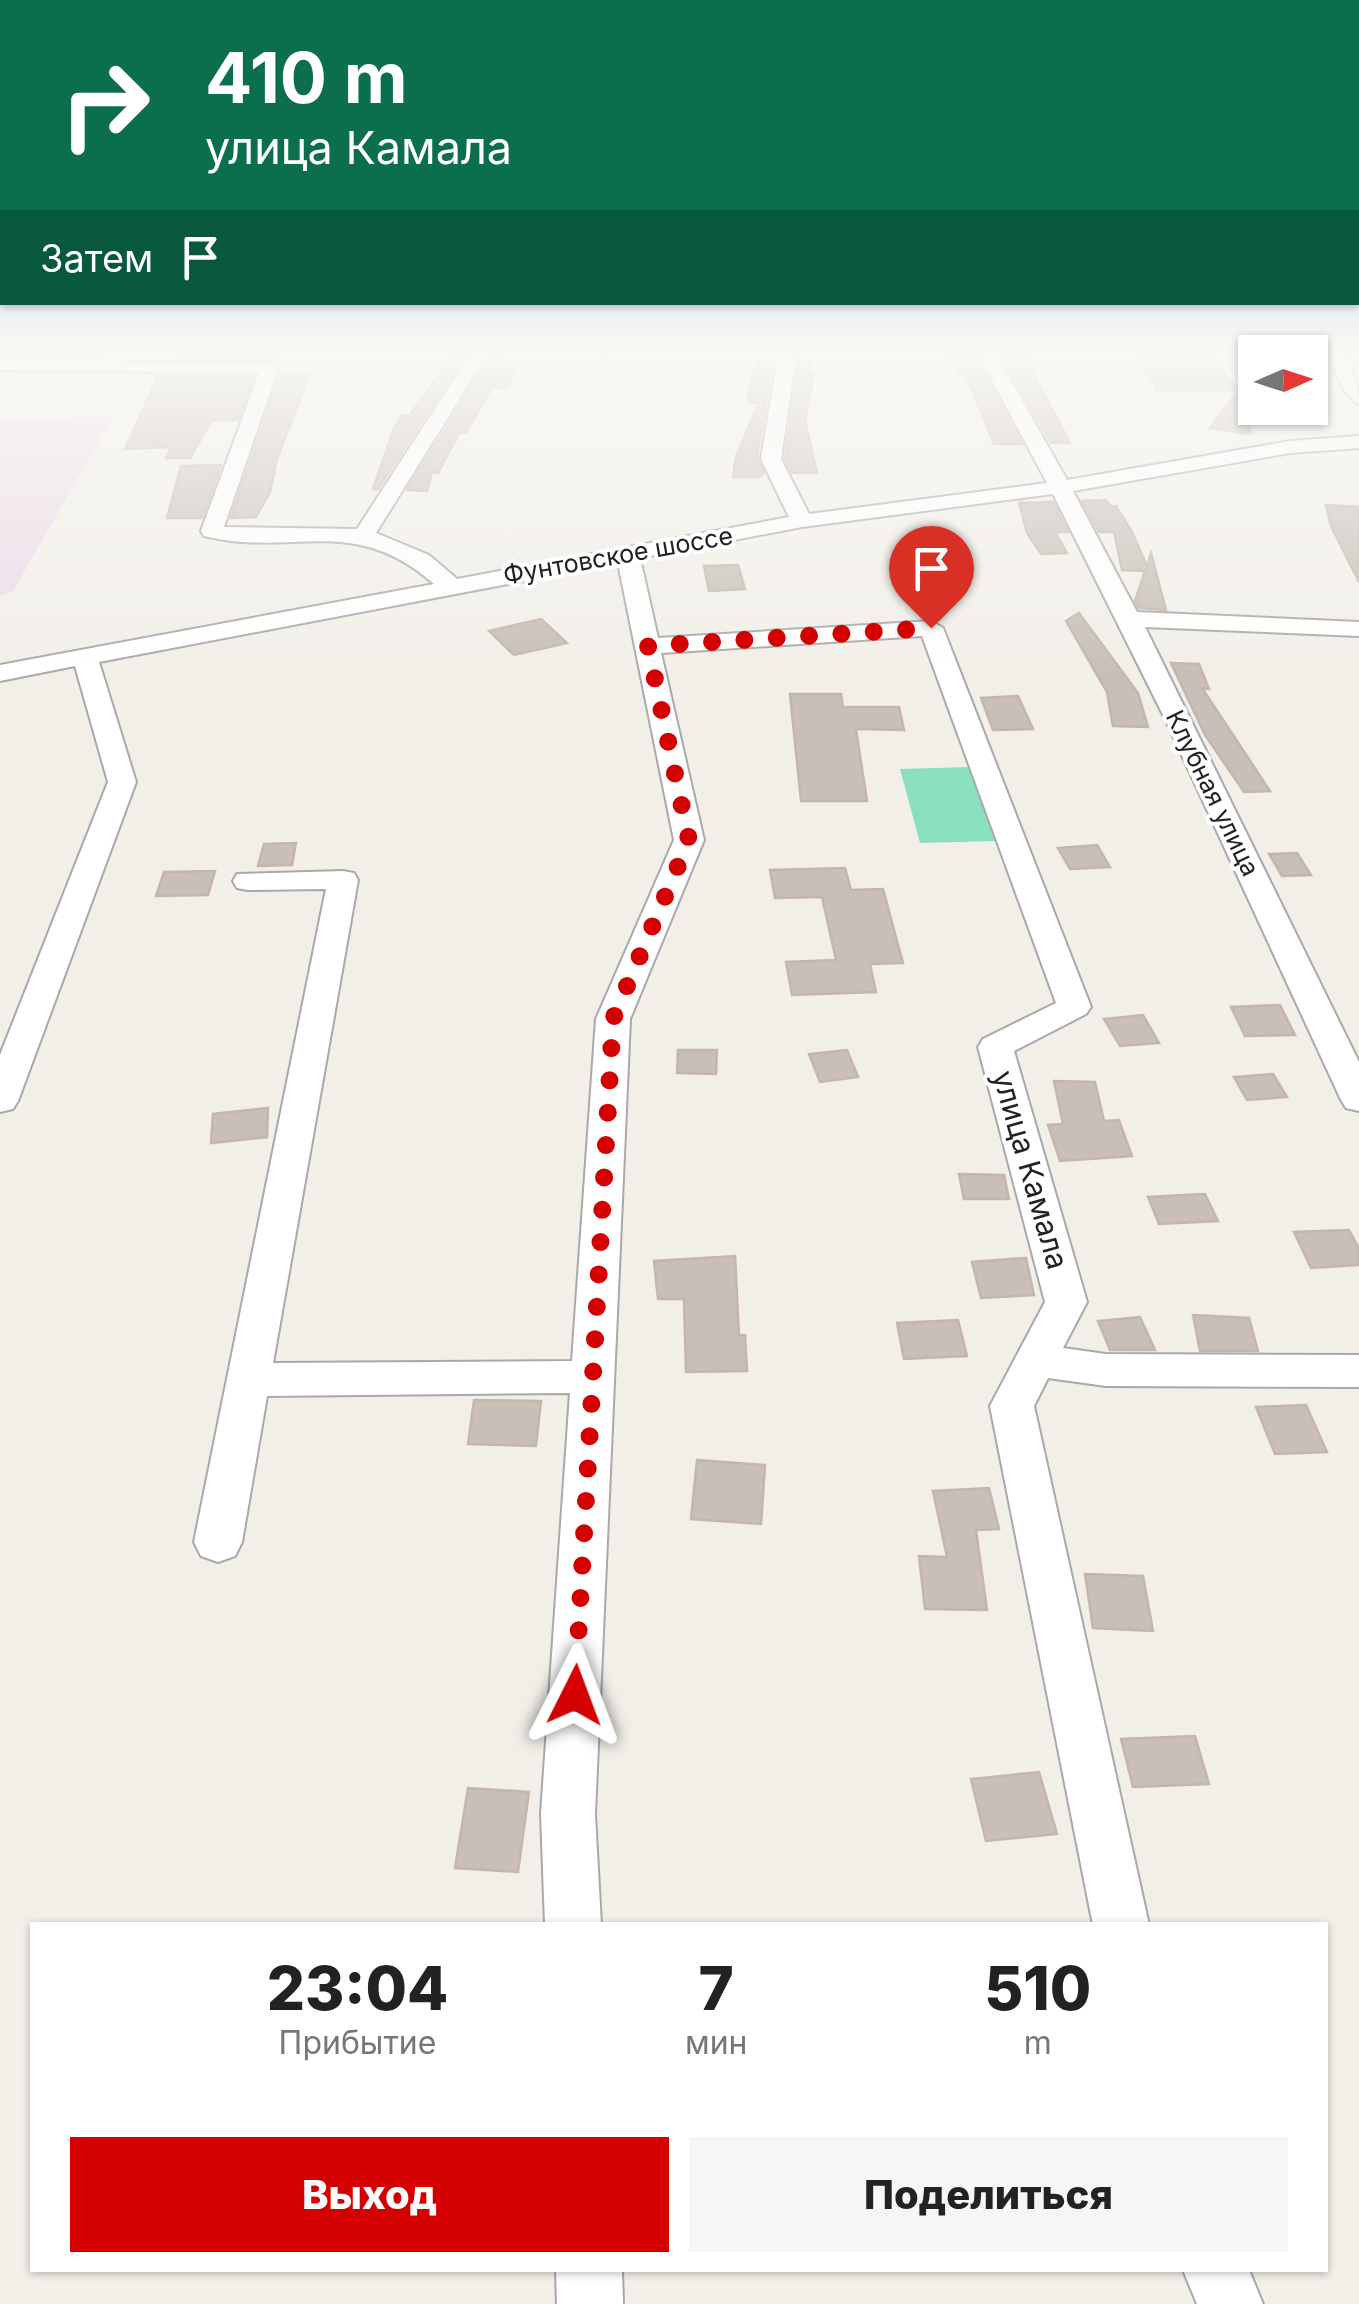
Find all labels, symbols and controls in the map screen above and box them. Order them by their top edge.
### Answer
text: 410 m [205,35,408,120]
icon: right [40,40,170,170]
text: улица Камала [205,120,512,175]
icon: arrive [173,230,228,285]
text: Затем [40,235,153,281]
north arrow [1238,335,1328,425]
map controls [1238,335,1328,425]
street label: Фунтовское шоссе [501,520,735,590]
pin [889,526,974,629]
icon: arrive [904,541,959,596]
street label: Клубная улица [1160,705,1266,881]
street label: улица Камала [985,1066,1076,1273]
position arrow [523,1643,627,1747]
text: 23:04 [267,1952,448,2024]
text: 7 [699,1952,734,2024]
text: 510 [984,1952,1091,2024]
text: Прибытие [279,2023,436,2062]
text: мин [685,2023,748,2062]
text: m [1024,2023,1052,2062]
button: Выход [70,2137,669,2252]
button: Поделиться [689,2137,1288,2252]

